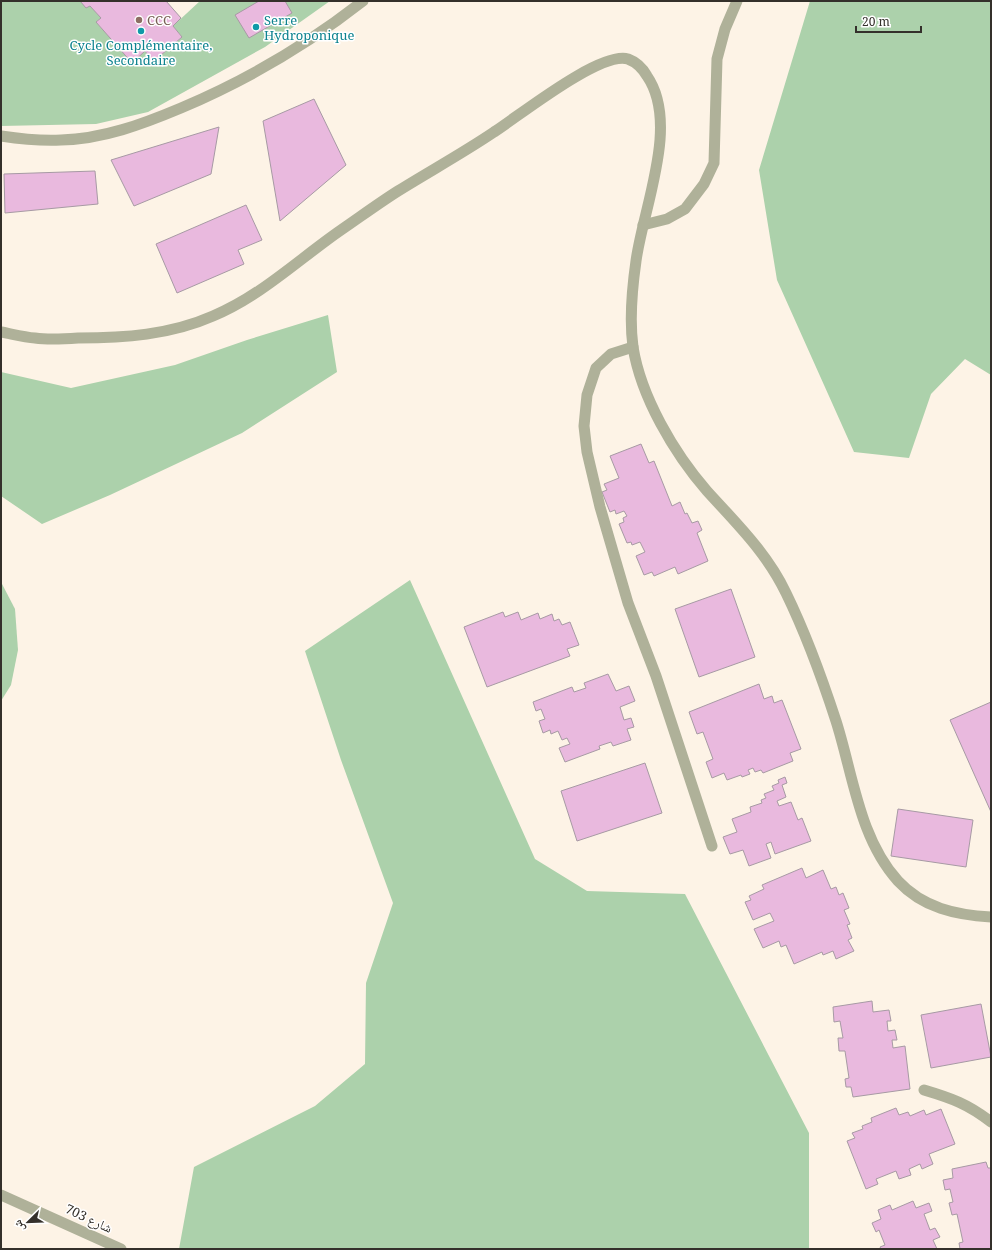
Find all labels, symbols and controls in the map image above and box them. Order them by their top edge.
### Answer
scale bar [856,8,921,34]
place label: CCC [147,11,171,29]
place label: Serre Hydroponique [264,11,355,44]
text: 20 m [862,13,890,30]
marker: CCC [134,15,144,25]
marker: Serre Hydroponique [251,22,261,32]
marker: Cycle Complémentaire, Secondaire [136,26,146,36]
place label: Cycle Complémentaire, Secondaire [70,36,212,69]
street label: شارع 703 [62,1199,115,1238]
north arrow [8,1202,48,1242]
text: ش [9,1217,28,1234]

